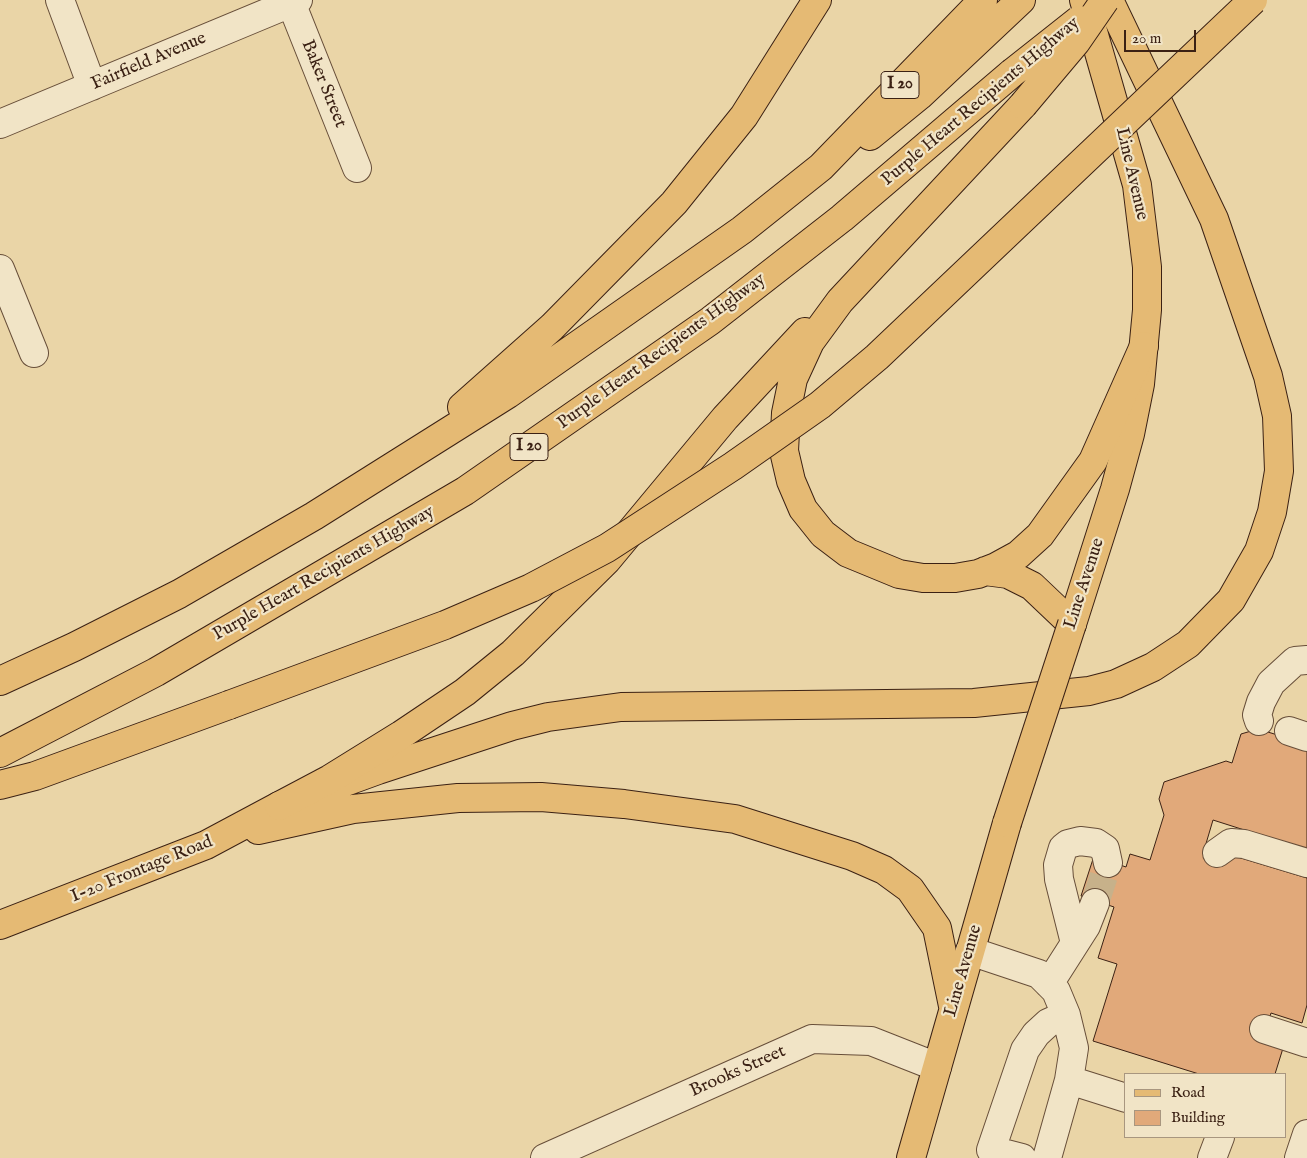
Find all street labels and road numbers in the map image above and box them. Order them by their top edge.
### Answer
street label: Purple Heart Recipients Highway [878,13,1084,191]
street label: Fairfield Avenue [88,28,210,96]
street label: Baker Street [296,37,350,131]
road number: I 20 [881,72,919,98]
street label: Line Avenue [1110,126,1152,222]
street label: Purple Heart Recipients Highway [554,269,770,435]
road number: I 20 [510,434,548,461]
street label: Purple Heart Recipients Highway [210,502,438,646]
street label: Line Avenue [1060,536,1110,632]
street label: I-20 Frontage Road [68,832,216,908]
street label: Line Avenue [941,923,987,1019]
street label: Brooks Street [687,1041,789,1103]

